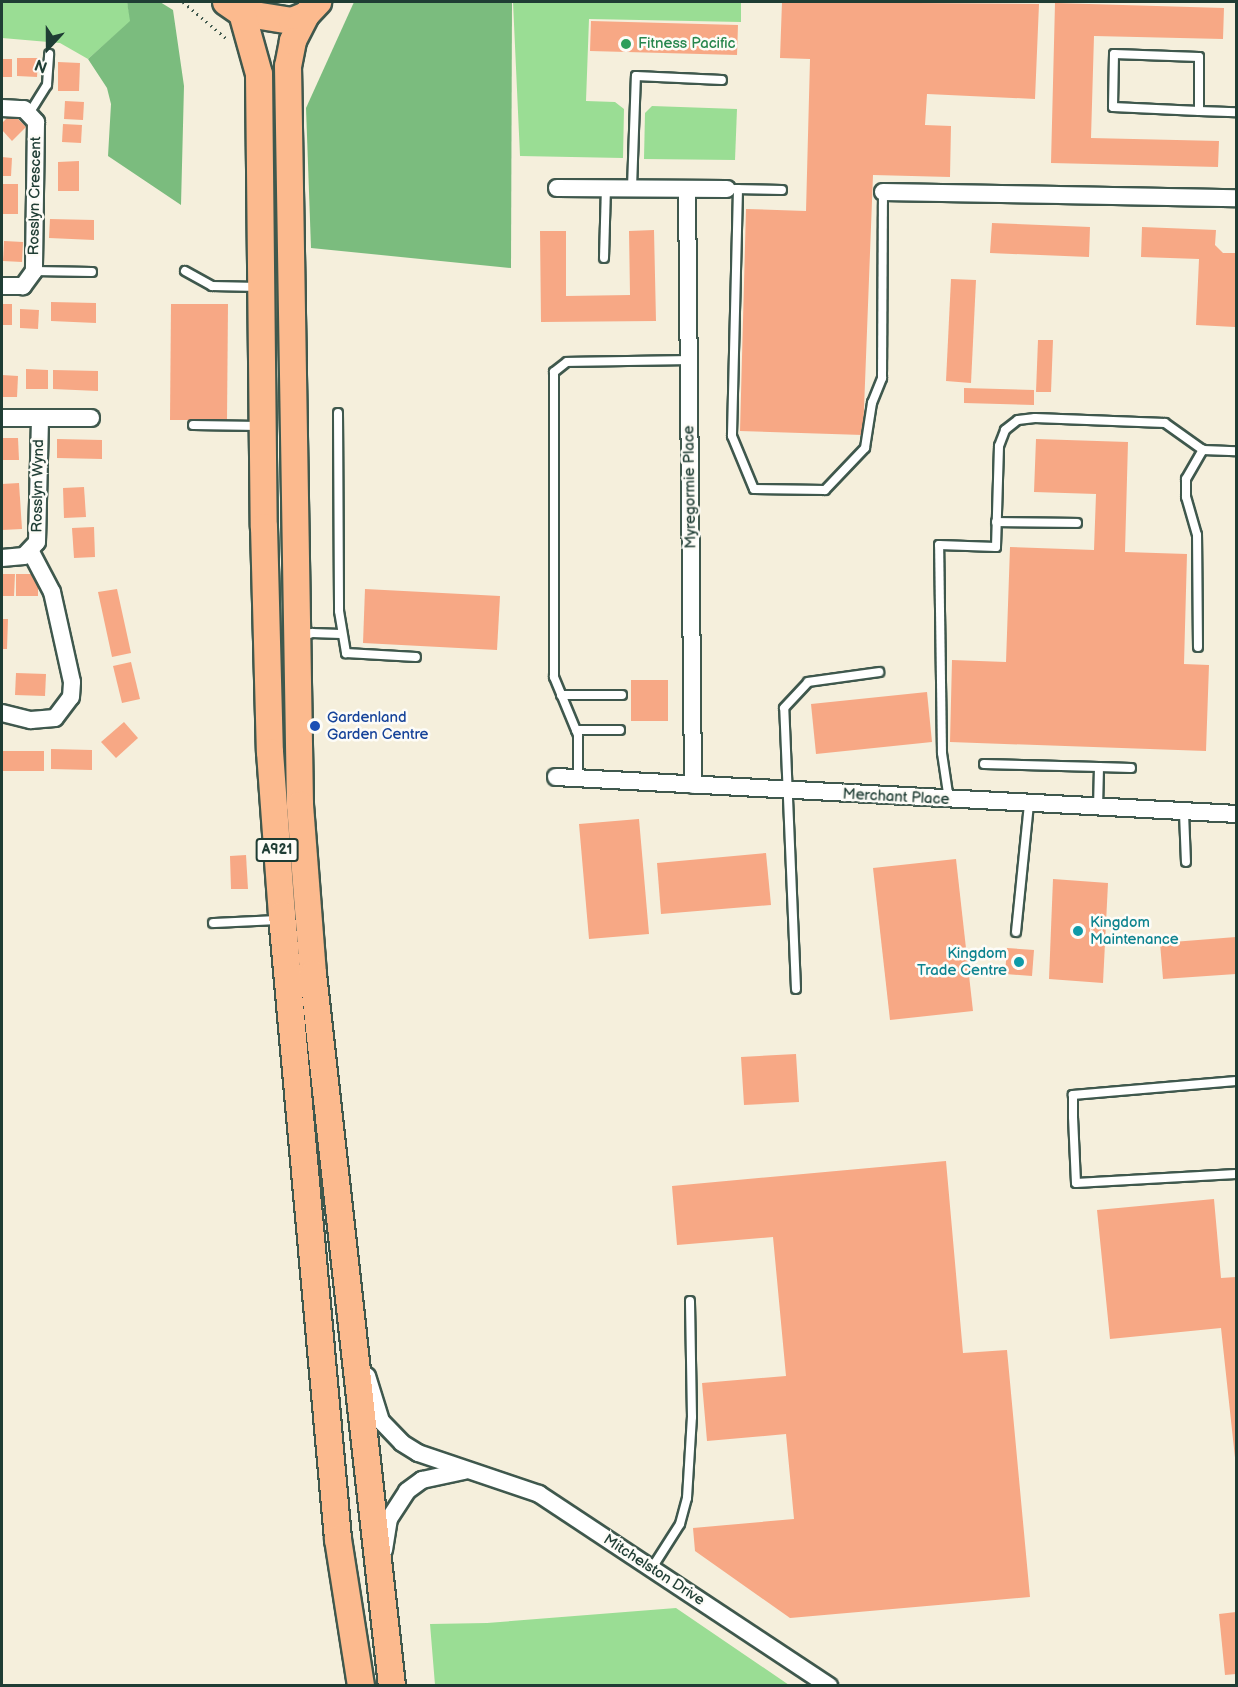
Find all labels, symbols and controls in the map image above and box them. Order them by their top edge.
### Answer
north arrow [18,18,78,78]
place label: Fitness Pacific [638,35,735,53]
marker: Fitness Pacific [619,37,633,51]
text: N [32,54,50,76]
street label: Rosslyn Crescent [25,136,45,256]
street label: Myregormie Place [680,425,700,549]
street label: Rosslyn Wynd [28,439,48,533]
place label: Gardenland Garden Centre [327,708,428,743]
marker: Gardenland Garden Centre [308,719,322,733]
street label: Merchant Place [842,785,950,809]
road number: A921 [254,839,300,861]
place label: Kingdom Maintenance [1090,913,1179,948]
marker: Kingdom Maintenance [1071,924,1085,938]
place label: Kingdom Trade Centre [917,944,1007,979]
marker: Kingdom Trade Centre [1012,955,1026,969]
street label: Mitchelston Drive [600,1531,708,1609]

